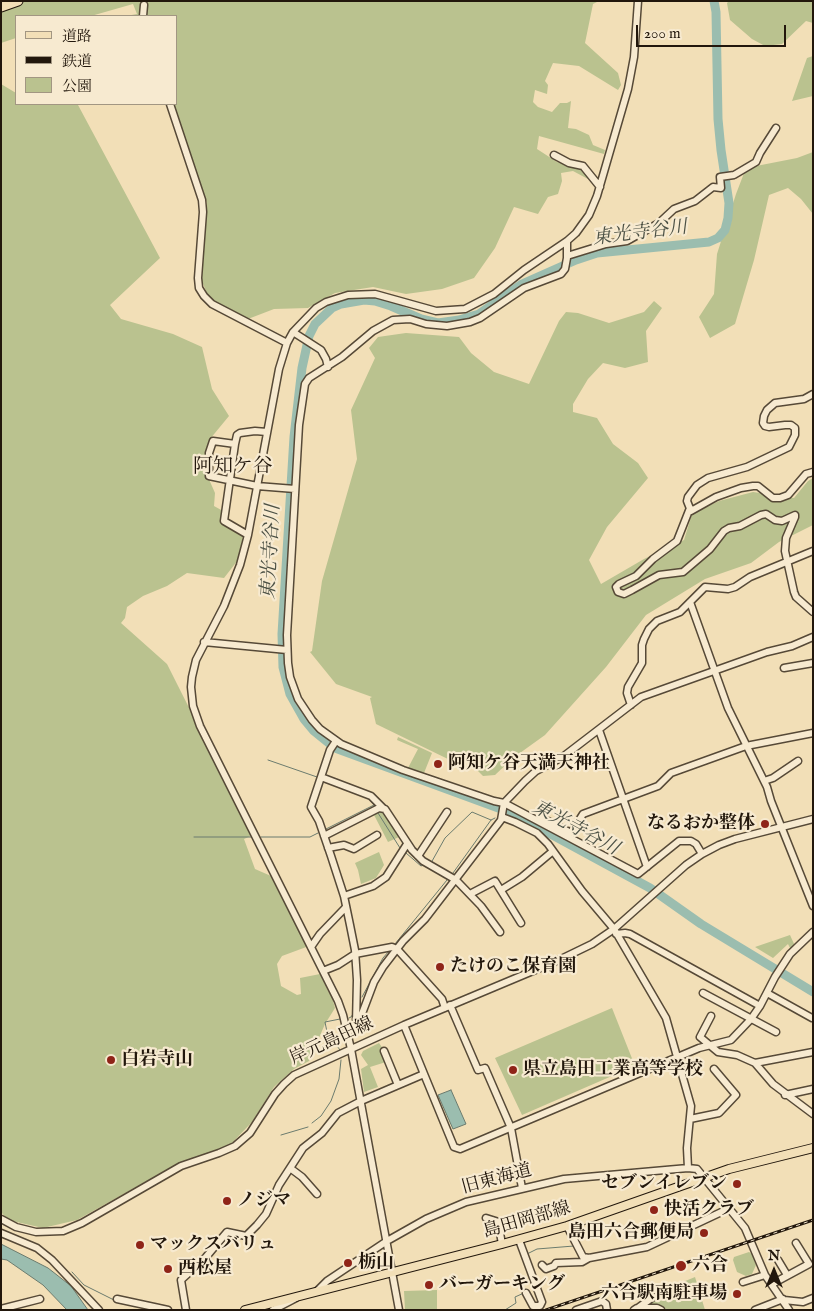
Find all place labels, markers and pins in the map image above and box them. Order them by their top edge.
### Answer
place label: 阿知ケ谷天満天神社 [448,753,610,775]
marker: 阿知ケ谷天満天神社 [432,758,444,770]
place label: なるおか整体 [647,813,755,835]
marker: なるおか整体 [759,818,771,830]
place label: たけのこ保育園 [450,956,576,978]
marker: たけのこ保育園 [434,961,446,973]
place label: 白岩寺山 [121,1049,193,1071]
marker: 白岩寺山 [105,1054,117,1066]
place label: 県立島田工業高等学校 [523,1059,703,1081]
marker: 県立島田工業高等学校 [507,1064,519,1076]
place label: セブンイレブン [601,1173,727,1195]
marker: セブンイレブン [731,1178,743,1190]
place label: ノジマ [237,1190,291,1212]
marker: ノジマ [221,1195,233,1207]
place label: 快活クラブ [664,1199,754,1221]
marker: 快活クラブ [648,1204,660,1216]
place label: 島田六合郵便局 [568,1222,694,1244]
marker: 島田六合郵便局 [698,1227,710,1239]
place label: マックスバリュ [150,1234,276,1256]
marker: マックスバリュ [134,1239,146,1251]
place label: 栃山 [358,1252,394,1274]
place label: 六合 [692,1255,728,1277]
marker: 栃山 [342,1257,354,1269]
place label: 西松屋 [178,1258,232,1280]
marker: 六合 [674,1259,688,1273]
marker: 西松屋 [162,1263,174,1275]
place label: バーガーキング [439,1274,565,1296]
marker: バーガーキング [423,1279,435,1291]
place label: 六合駅南駐車場 [601,1283,727,1305]
marker: 六合駅南駐車場 [731,1288,743,1300]

